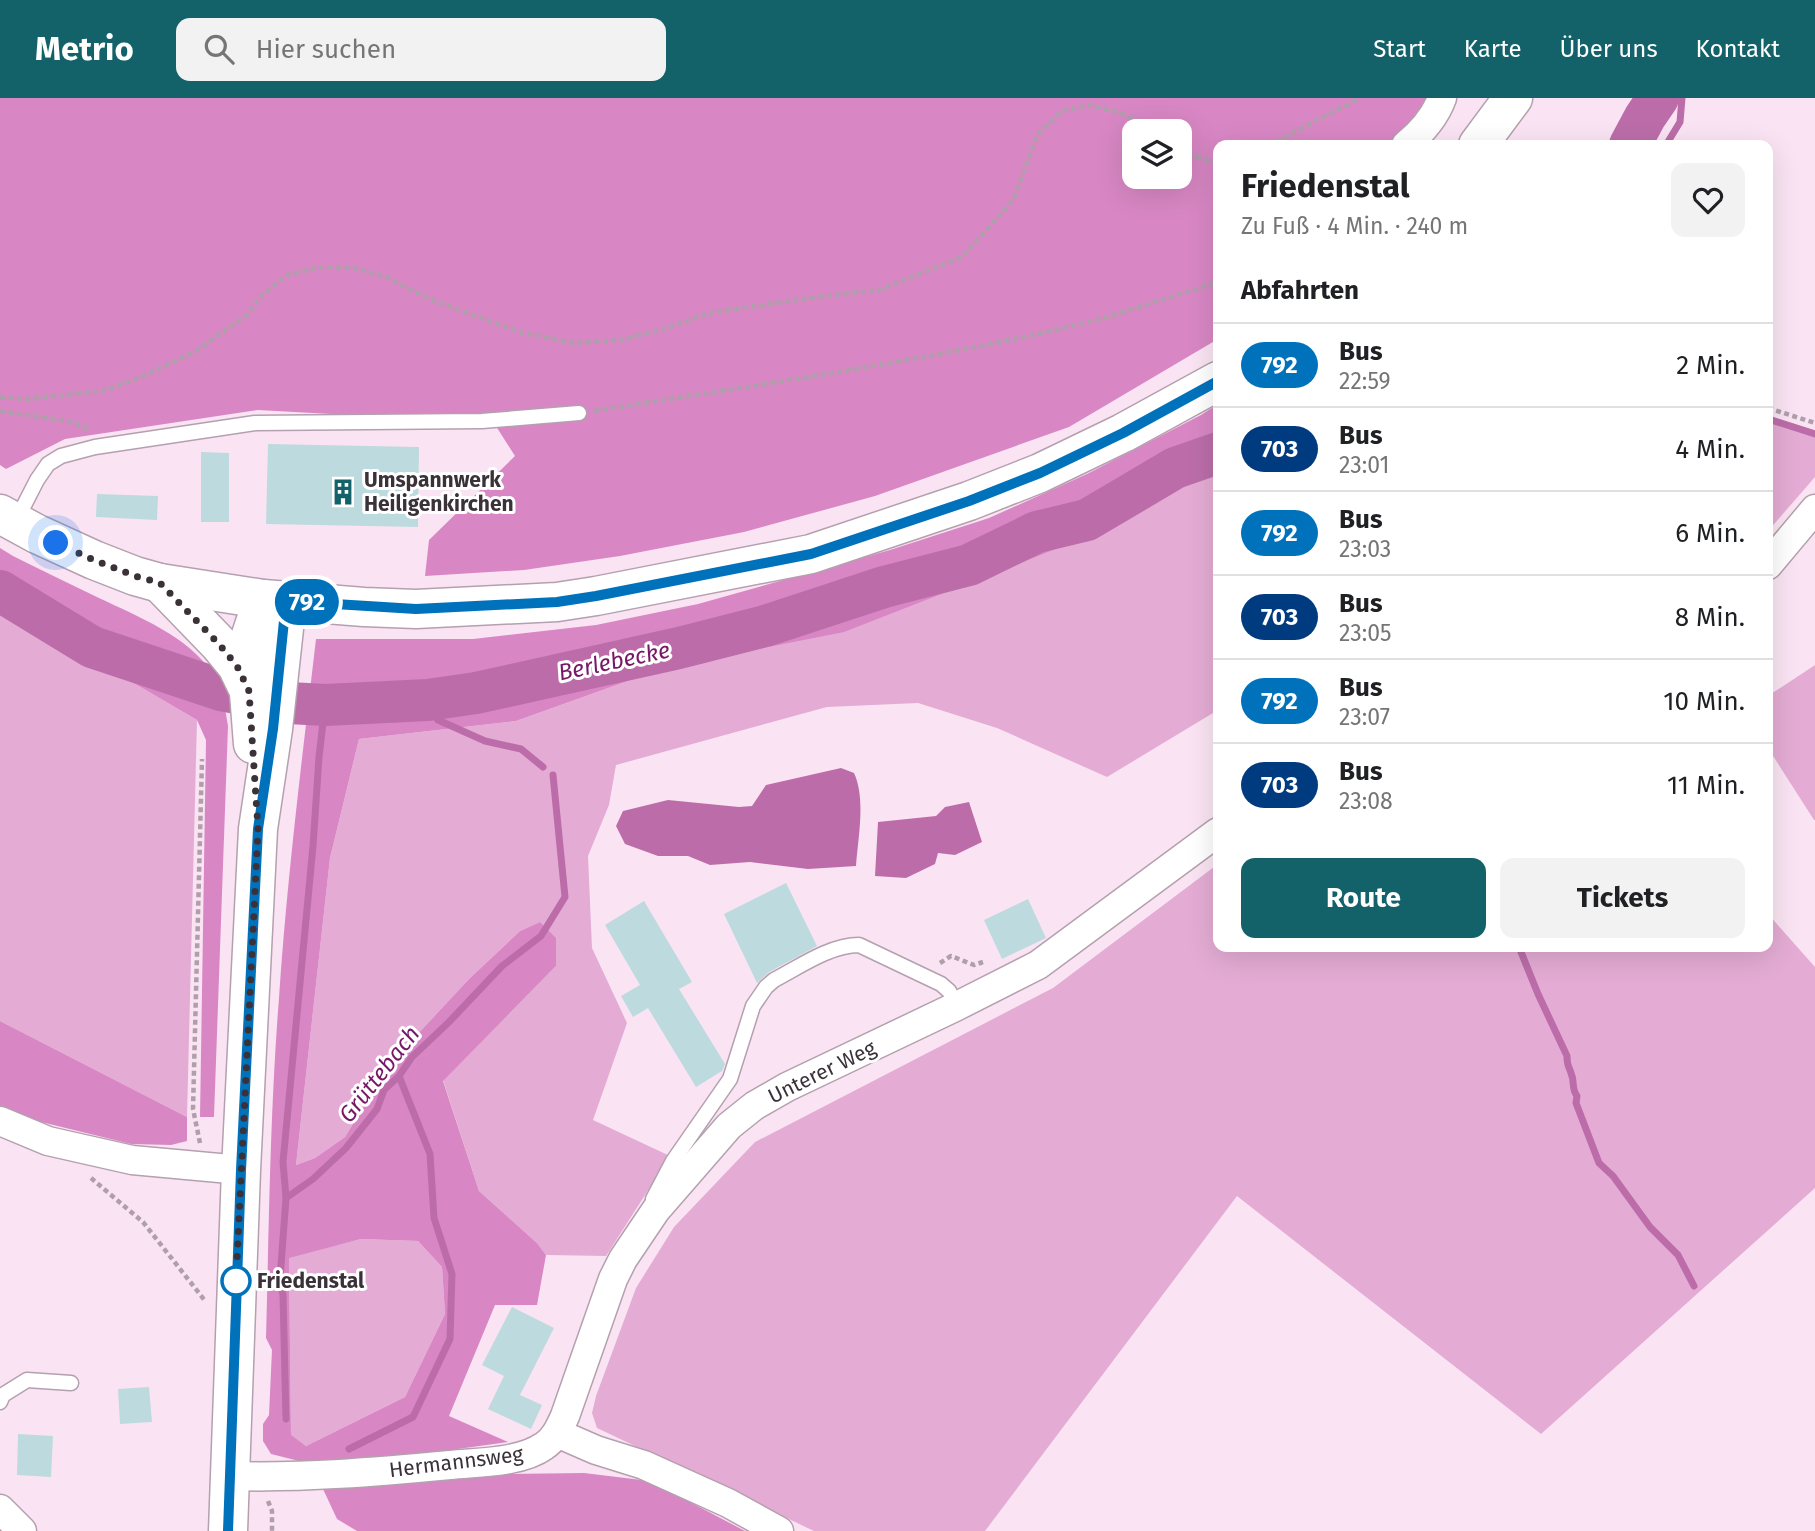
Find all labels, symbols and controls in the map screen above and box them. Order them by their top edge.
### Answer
search box [176,18,666,81]
text: Metrio [35,29,134,69]
icon: search [200,30,238,68]
text: Hier suchen [256,34,396,65]
text: Start [1373,35,1426,63]
text: Karte [1464,35,1522,63]
text: Über uns [1560,35,1658,63]
text: Kontakt [1696,35,1780,63]
map controls [1122,119,1192,189]
button: layers [1122,119,1192,189]
button: heart [1671,163,1745,237]
text: Friedenstal [1241,166,1410,206]
text: Zu Fuß · 4 Min. · 240 m [1241,212,1468,240]
text: Abfahrten [1241,275,1359,306]
text: Bus [1339,336,1382,367]
text: 2 Min. [1676,350,1745,381]
text: 792 [1261,351,1298,379]
text: 22:59 [1339,367,1391,395]
text: Bus [1339,420,1382,451]
text: 4 Min. [1675,434,1745,465]
text: 703 [1261,435,1298,463]
text: 23:01 [1339,451,1390,479]
place label: Umspannwerk Heiligenkirchen [364,467,514,517]
building icon: Umspannwerk Heiligenkirchen [328,477,358,507]
text: Bus [1339,504,1382,535]
text: 6 Min. [1675,518,1745,549]
text: 792 [1261,519,1298,547]
your location [38,525,73,560]
text: 23:03 [1339,535,1391,563]
line badge: 792 [267,579,347,625]
text: 792 [289,588,325,616]
text: Bus [1339,588,1382,619]
text: 8 Min. [1675,602,1745,633]
text: 703 [1261,603,1298,631]
text: 23:05 [1339,619,1392,647]
water label: Berlebecke [556,636,672,686]
text: Bus [1339,672,1382,703]
text: 10 Min. [1663,686,1745,717]
text: 792 [1261,687,1298,715]
text: 23:07 [1339,703,1390,731]
text: Bus [1339,756,1382,787]
text: 11 Min. [1667,770,1745,801]
text: 703 [1261,771,1298,799]
text: 23:08 [1339,787,1393,815]
button: Route [1241,858,1486,938]
button: Tickets [1500,858,1745,938]
water label: Grüttebach [333,1020,425,1128]
street label: Unterer Weg [764,1035,880,1109]
marker: Friedenstal [221,1266,251,1296]
place label: Friedenstal [257,1268,365,1294]
street label: Hermannsweg [387,1441,525,1483]

